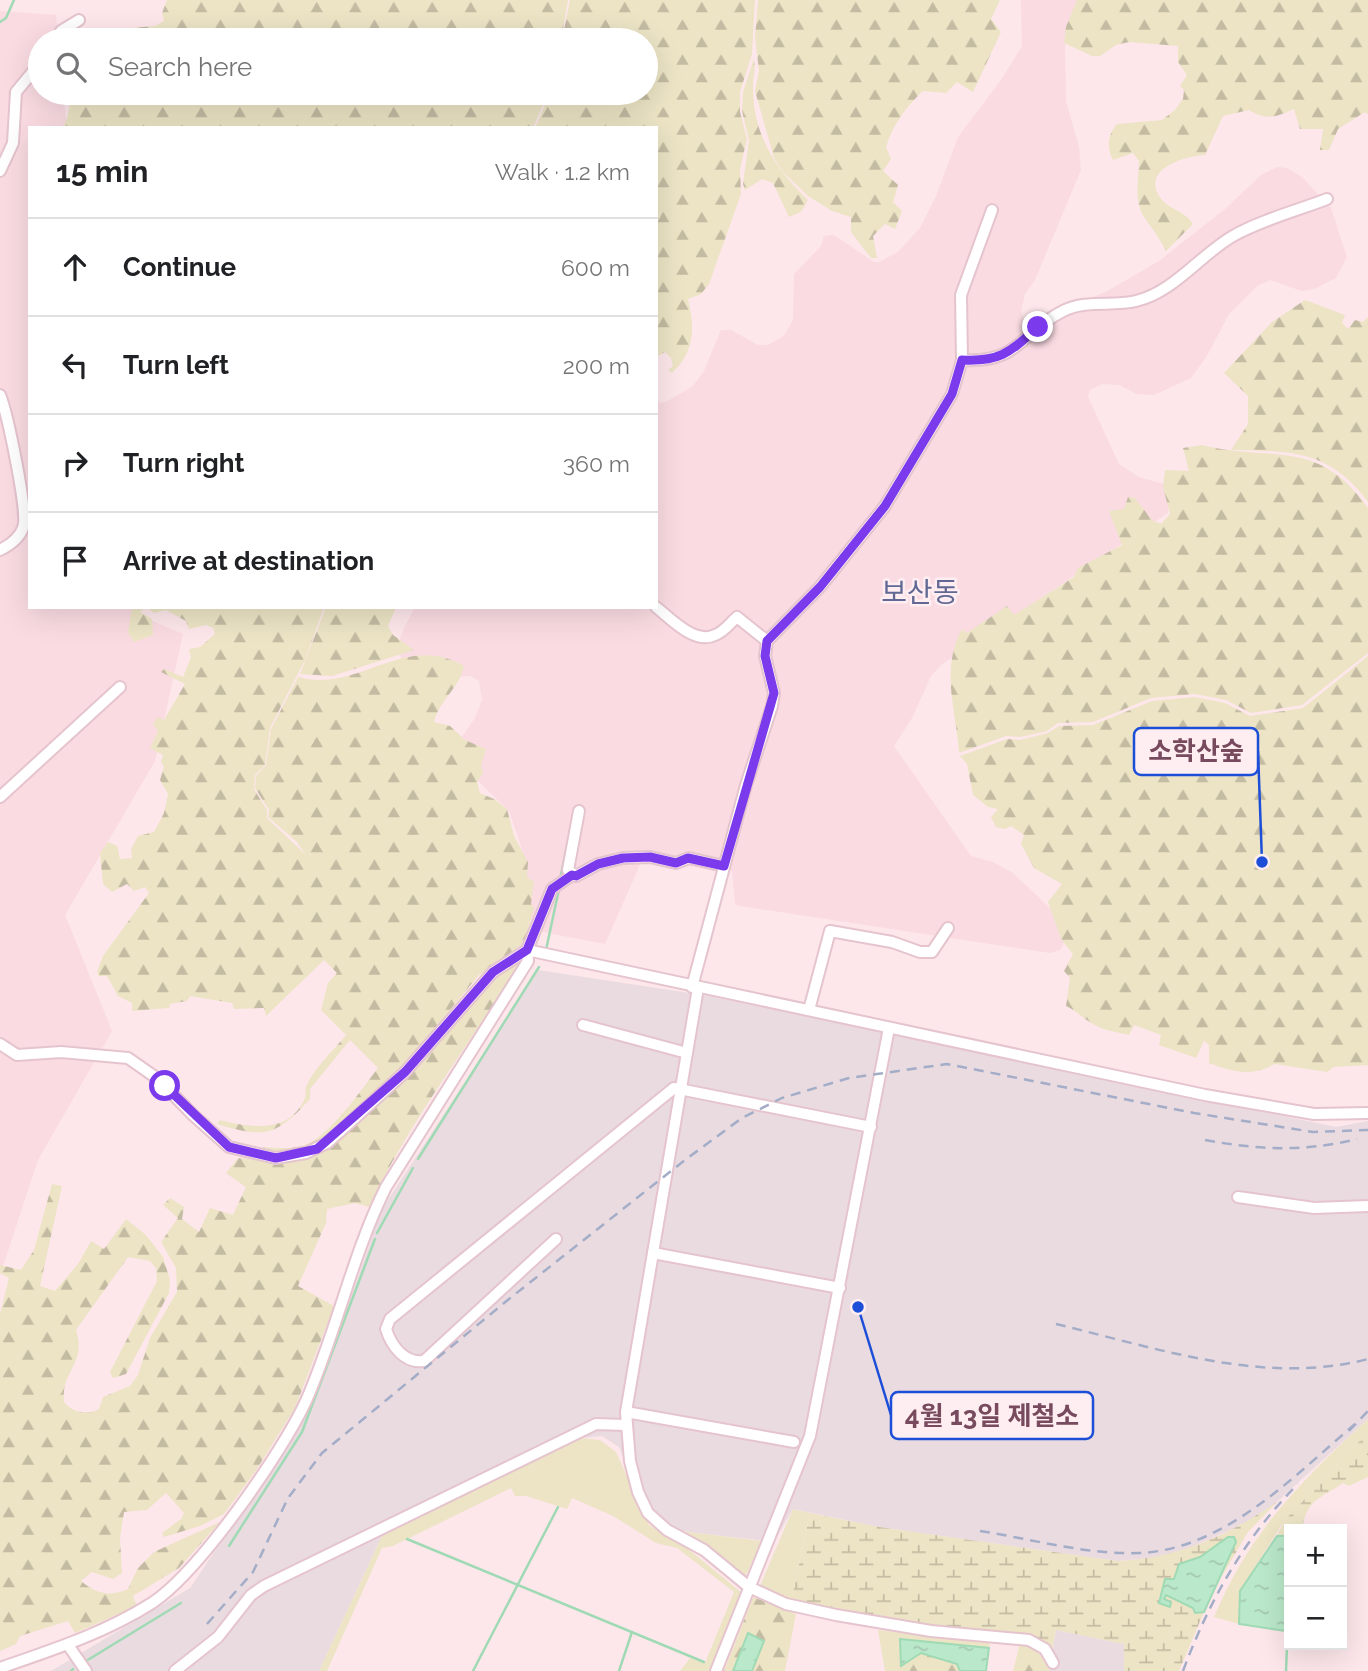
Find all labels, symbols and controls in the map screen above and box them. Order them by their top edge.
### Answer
search box [28,28,658,105]
icon: search [52,48,90,86]
text: Search here [108,52,252,82]
text: 15 min [56,154,148,189]
text: Walk · 1.2 km [495,158,630,185]
icon: ahead [56,248,94,286]
text: Continue [123,252,236,282]
text: 600 m [561,254,630,281]
route end [1022,311,1053,342]
icon: left [56,346,94,384]
text: Turn left [123,350,229,380]
text: 200 m [563,352,630,379]
icon: right [56,444,94,482]
text: Turn right [123,448,244,478]
text: 360 m [563,450,630,477]
icon: arrive [56,542,94,580]
text: Arrive at destination [123,546,374,576]
district label: 보산동 [881,576,959,609]
callout: 소학산숲 [1134,728,1258,775]
text: 소학산숲 [1148,736,1244,766]
route start [149,1070,180,1101]
callout: 4월 13일 제철소 [891,1392,1093,1439]
text: 4월 13일 제철소 [905,1401,1079,1431]
map controls [1284,1524,1347,1650]
button: + [1284,1524,1347,1587]
button: − [1284,1587,1347,1650]

